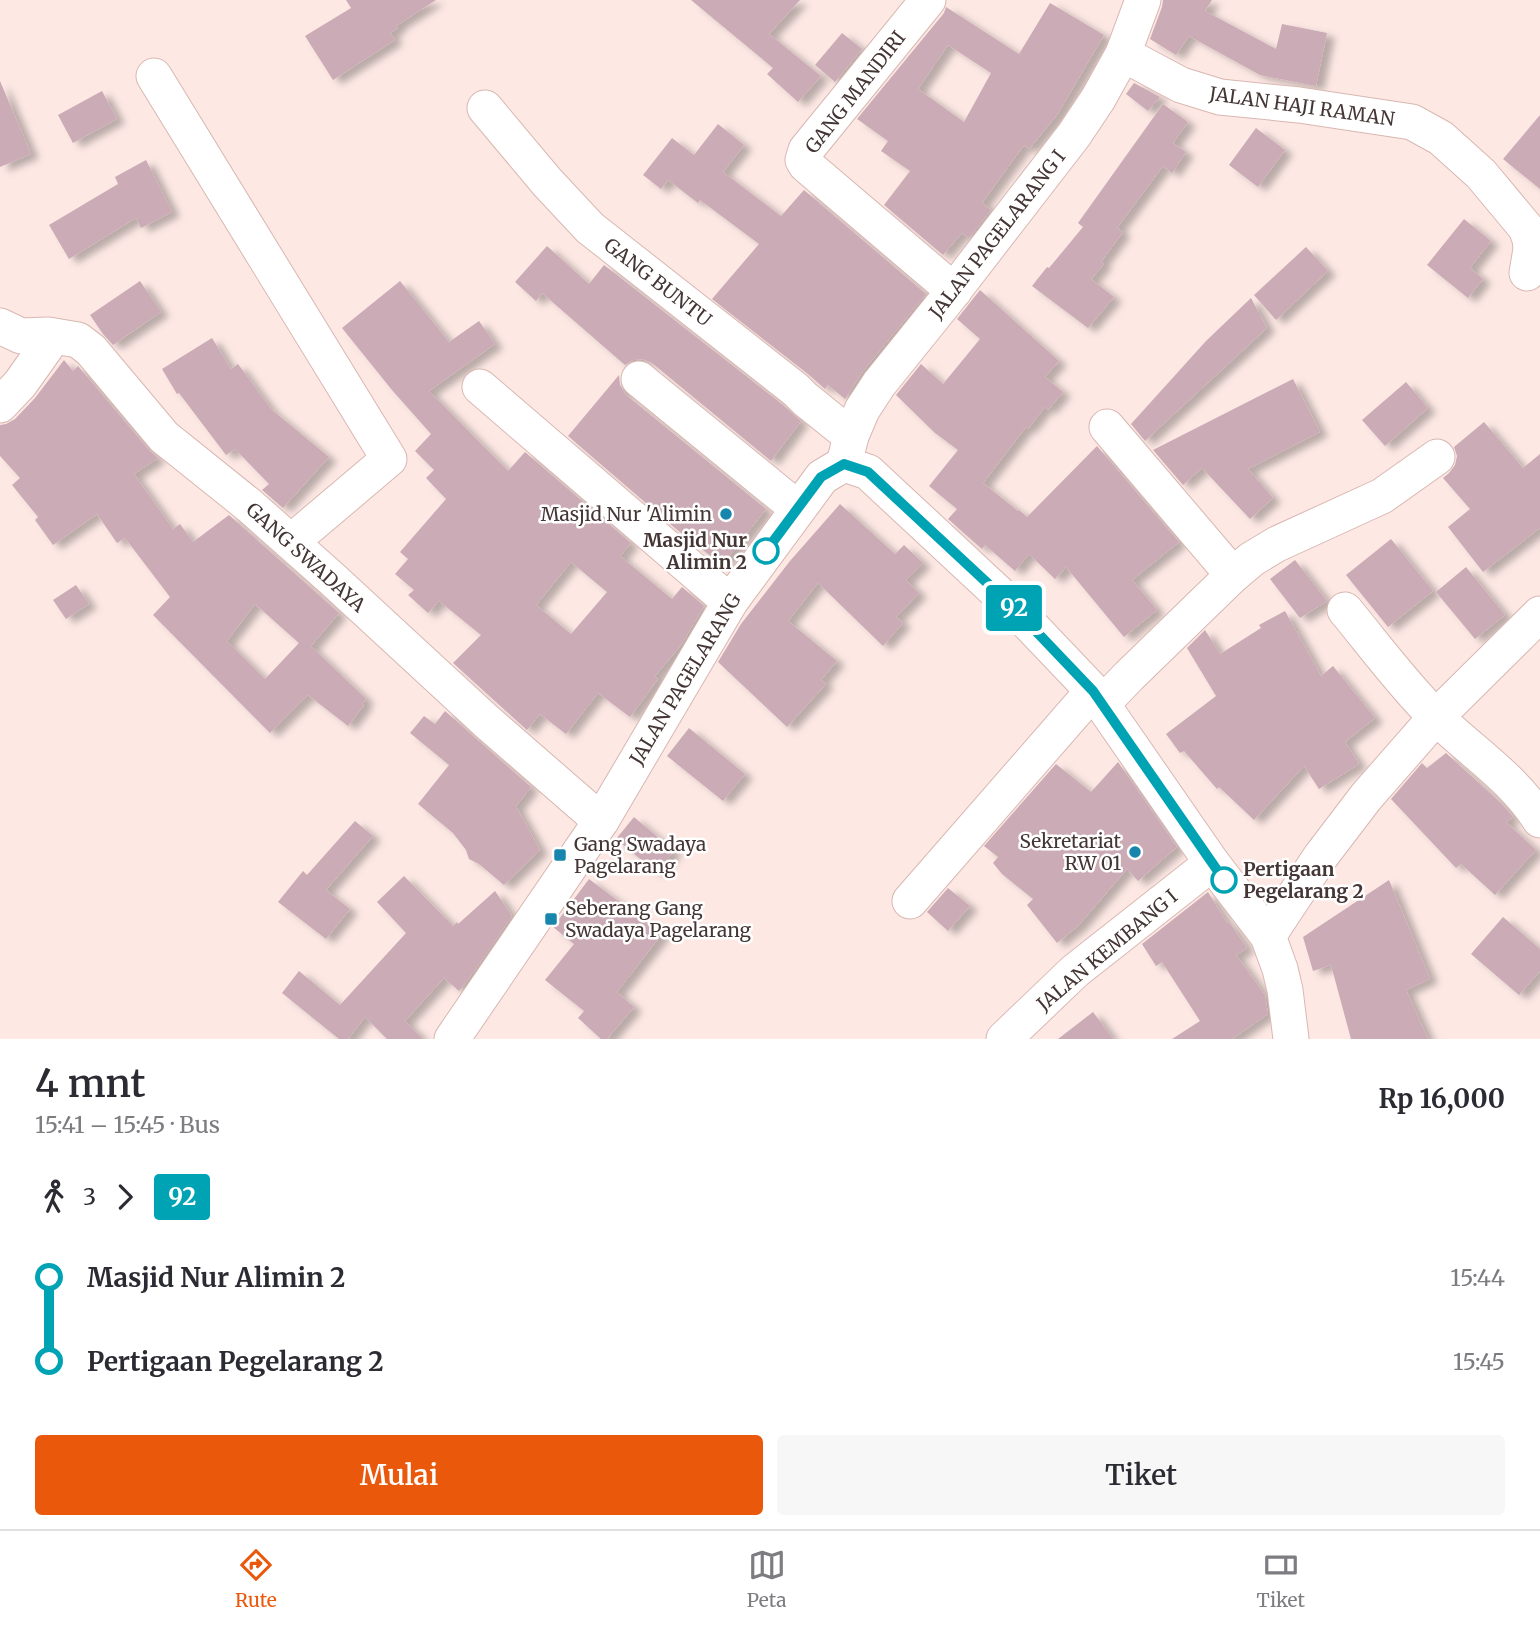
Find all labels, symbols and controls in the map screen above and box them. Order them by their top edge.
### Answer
street label: GANG MANDIRI [800,26,910,158]
street label: JALAN HAJI RAMAN [1207,81,1396,131]
street label: JALAN PAGELARANG I [923,145,1070,324]
street label: GANG BUNTU [599,233,717,331]
street label: GANG SWADAYA [241,497,371,617]
place label: Masjid Nur 'Alimin [541,502,712,526]
marker: Masjid Nur 'Alimin [718,506,734,522]
place label: Masjid Nur Alimin 2 [643,528,747,574]
marker: Masjid Nur Alimin 2 [753,538,779,564]
line badge: 92 [982,585,1046,631]
street label: JALAN PAGELARANG [624,589,746,770]
text: 92 [1000,592,1028,623]
place label: Sekretariat RW 01 [1020,829,1122,875]
place label: Gang Swadaya Pagelarang [574,832,706,878]
marker: Sekretariat RW 01 [1127,844,1143,860]
marker: Gang Swadaya Pagelarang [552,847,568,863]
place label: Pertigaan Pegelarang 2 [1243,857,1364,903]
marker: Pertigaan Pegelarang 2 [1211,867,1237,893]
street label: JALAN KEMBANG I [1031,884,1182,1016]
place label: Seberang Gang Swadaya Pagelarang [565,896,752,942]
marker: Seberang Gang Swadaya Pagelarang [543,911,559,927]
text: 4 mnt [35,1060,146,1107]
text: Rp 16,000 [1378,1082,1505,1115]
text: 15:41 – 15:45 · Bus [35,1110,220,1139]
icon: walk [35,1178,73,1216]
icon: forward [106,1178,144,1216]
text: 92 [168,1181,196,1212]
text: 3 [83,1182,96,1211]
text: Masjid Nur Alimin 2 [87,1261,345,1294]
text: 15:44 [1450,1263,1505,1292]
text: Pertigaan Pegelarang 2 [87,1345,383,1378]
text: 15:45 [1453,1347,1505,1376]
button: Mulai [35,1435,763,1515]
button: Tiket [777,1435,1505,1515]
tab: Rute [235,1546,277,1612]
tab: Peta [747,1546,786,1612]
tab: Tiket [1257,1546,1305,1612]

